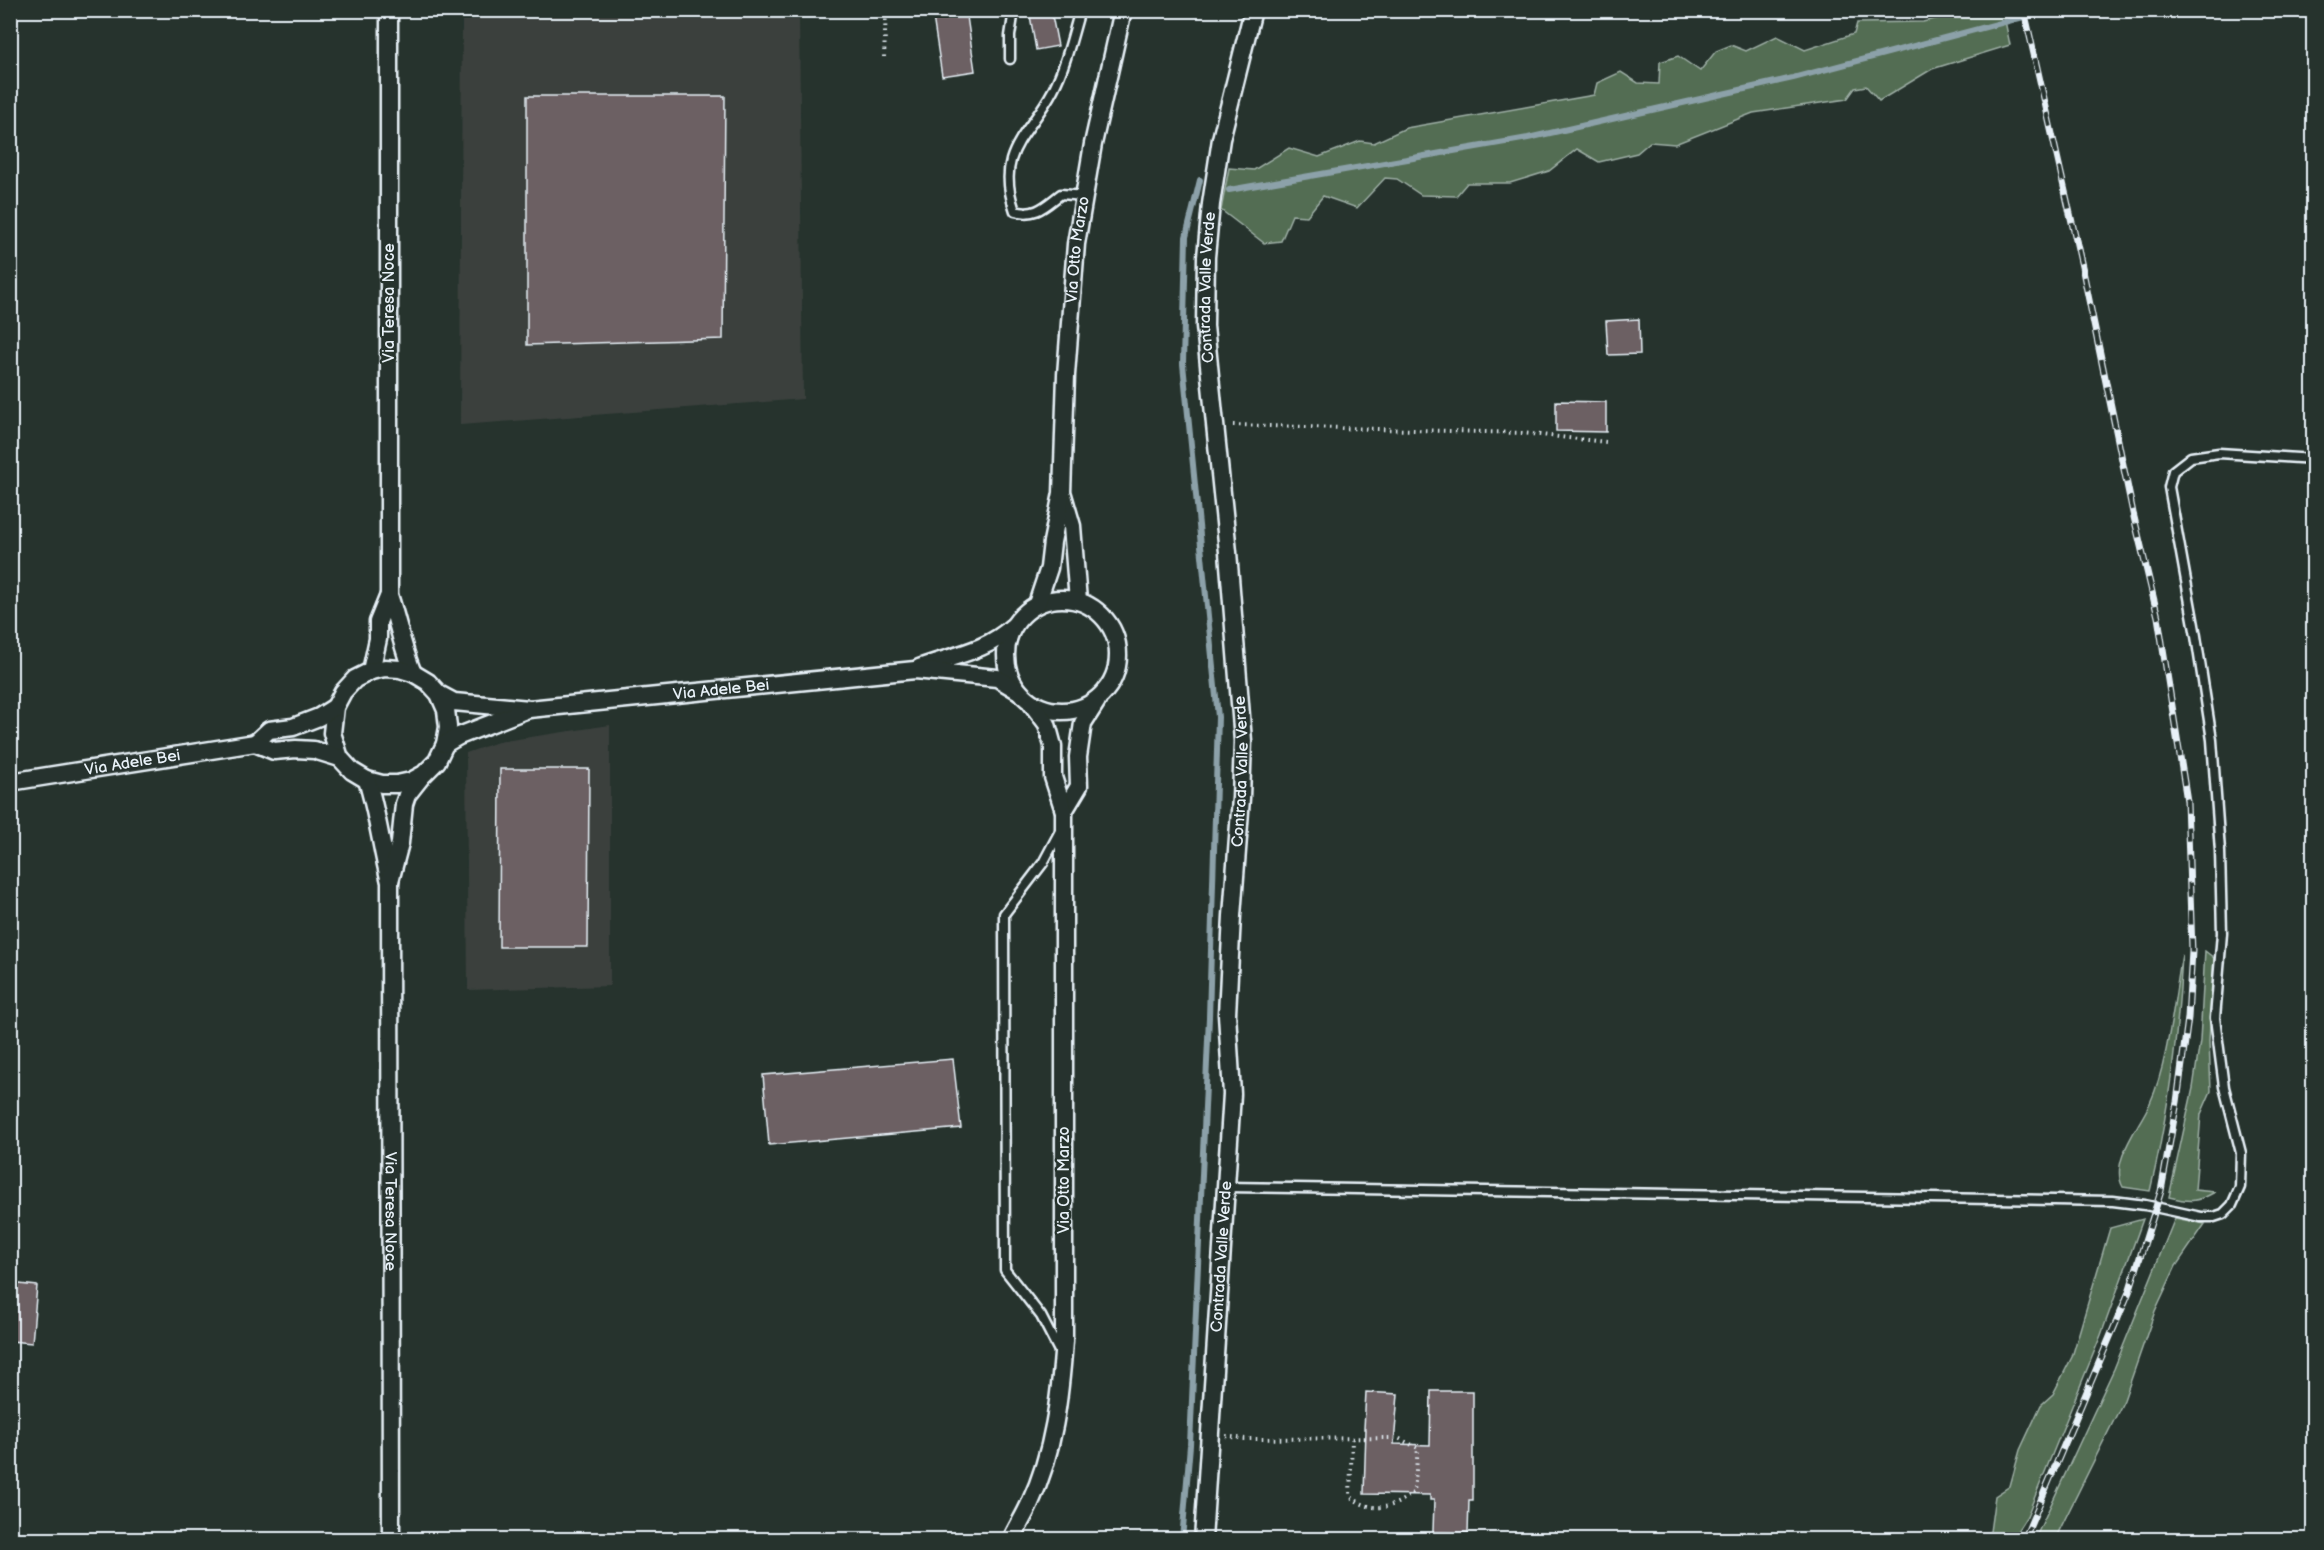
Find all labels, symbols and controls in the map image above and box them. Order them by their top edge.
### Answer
street label: Via Otto Marzo [1062,195,1093,304]
street label: Contrada Valle Verde [1195,210,1220,364]
street label: Via Teresa Noce [380,243,399,363]
street label: Via Adele Bei [672,675,770,704]
street label: Contrada Valle Verde [1228,695,1253,848]
street label: Via Adele Bei [83,746,182,779]
street label: Via Otto Marzo [1055,1126,1074,1234]
street label: Via Teresa Noce [381,1152,400,1272]
street label: Contrada Valle Verde [1207,1180,1236,1333]

